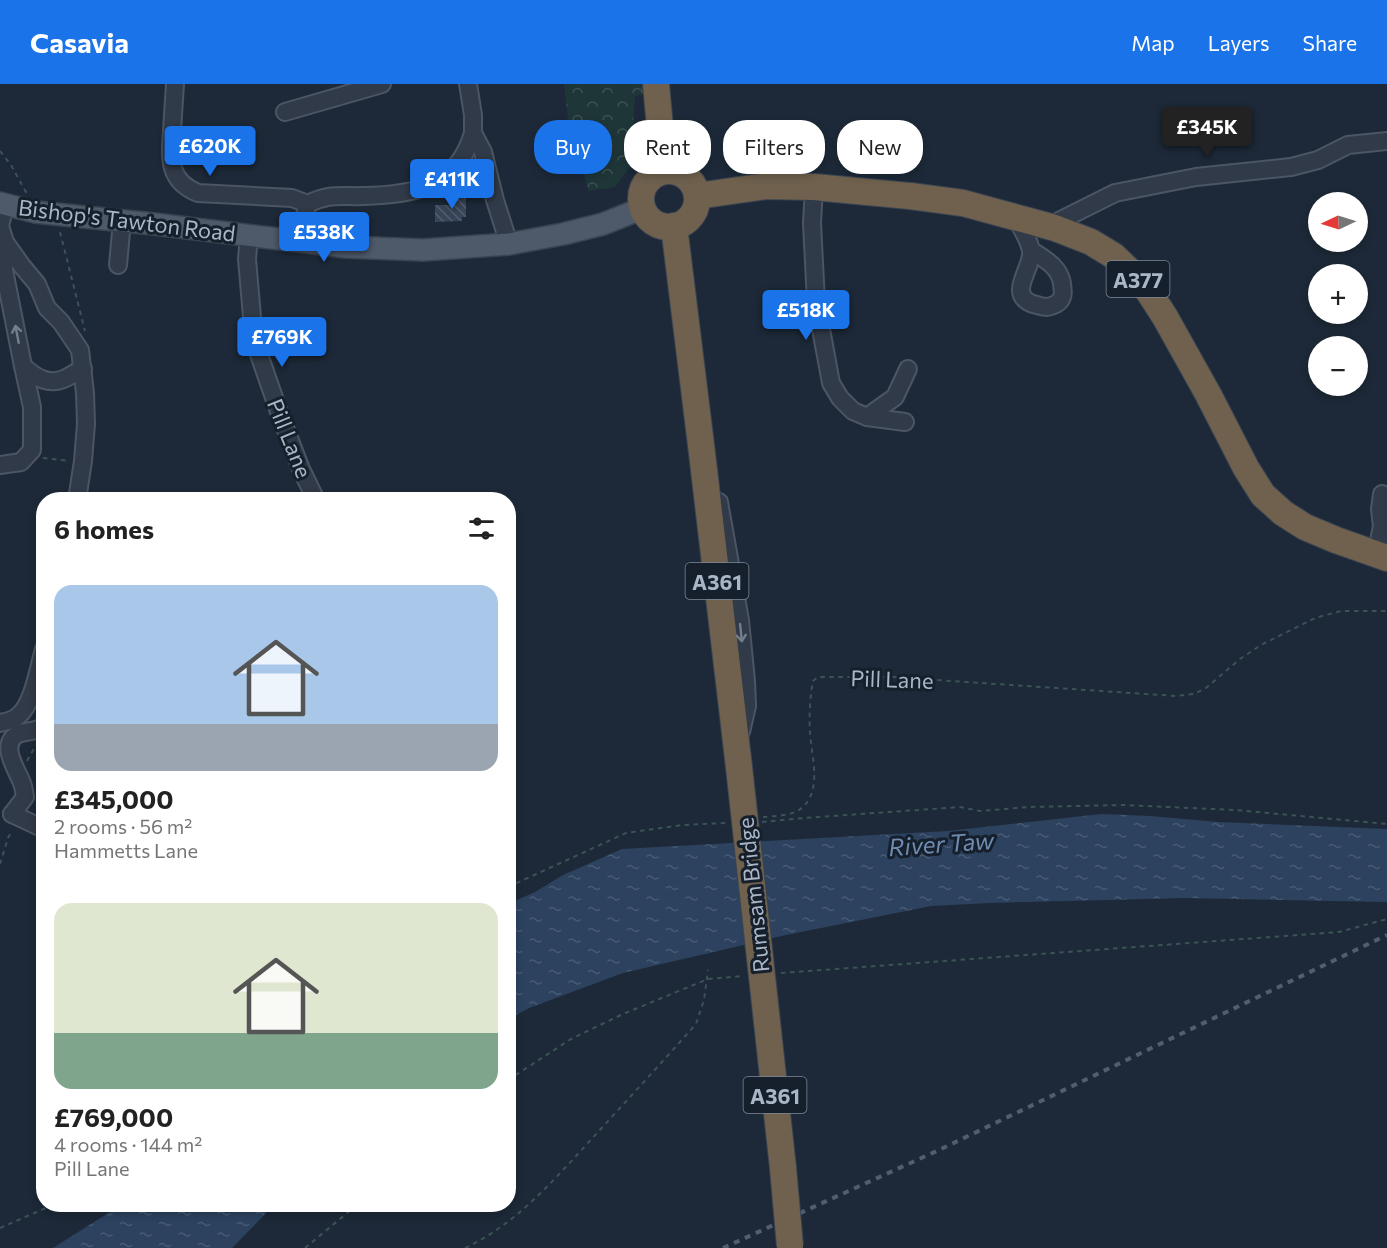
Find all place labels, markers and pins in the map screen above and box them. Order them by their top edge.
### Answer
pin: £345K [1165,107,1249,158]
pin: £620K [168,126,252,177]
pin: £411K [410,159,494,210]
pin: £538K [282,212,366,263]
pin: £518K [764,290,848,341]
pin: £769K [240,317,324,368]

